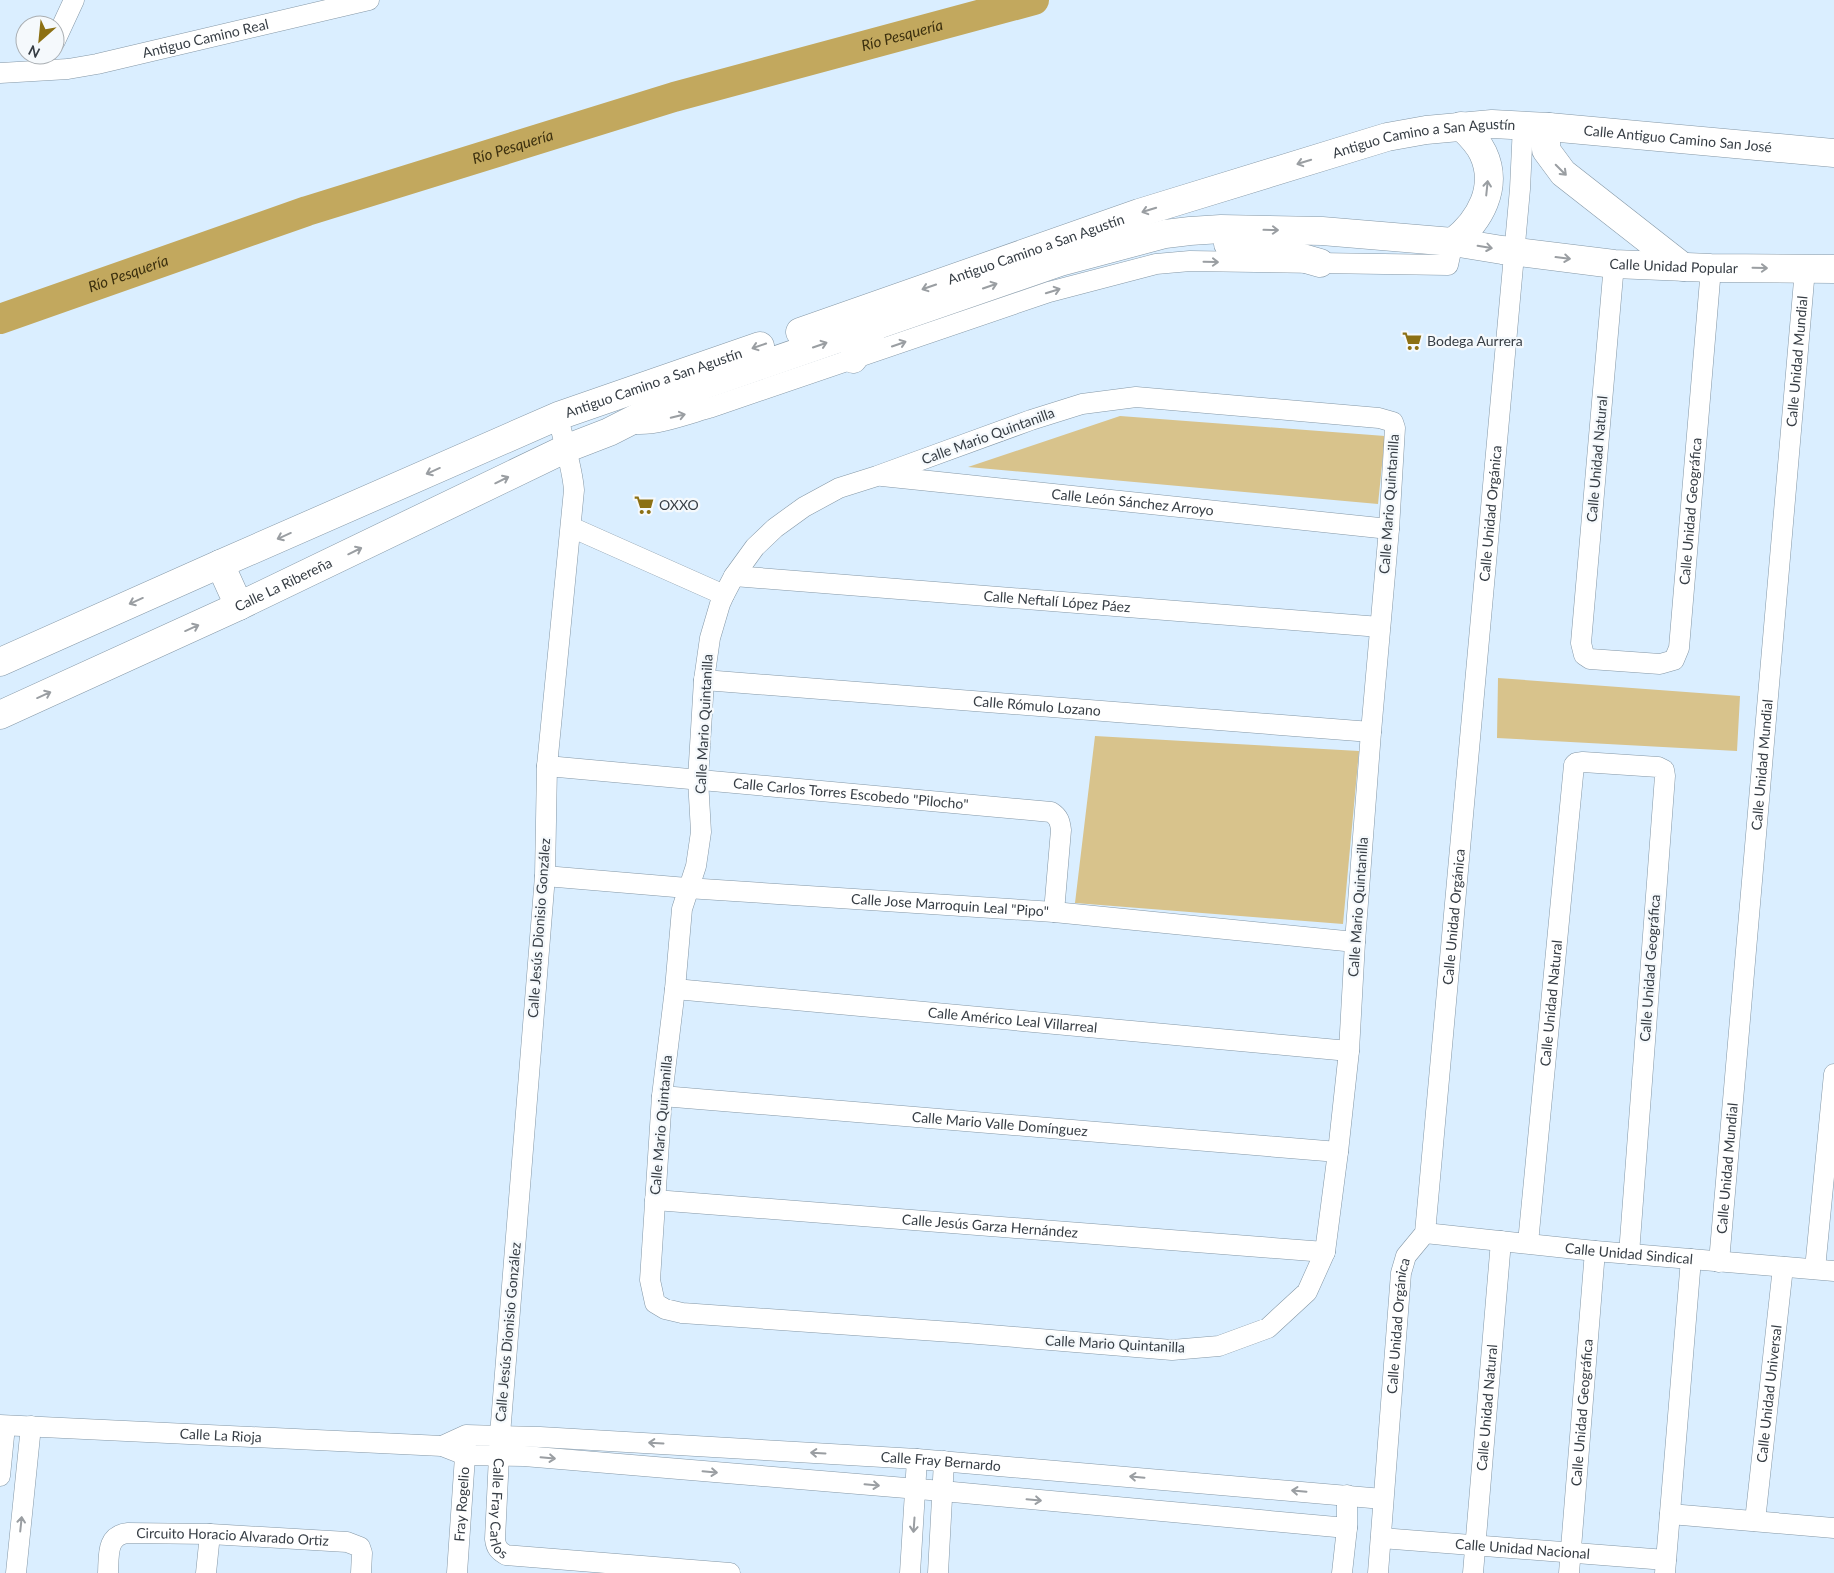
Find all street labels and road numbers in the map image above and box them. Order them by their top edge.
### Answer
street label: Antiguo Camino Real [141,15,270,61]
street label: Antiguo Camino a San Agustín [1330,115,1516,161]
street label: Calle Antiguo Camino San José [1583,121,1773,155]
street label: Antiguo Camino a San Agustín [945,210,1126,288]
street label: Calle Unidad Popular [1609,255,1738,276]
street label: Calle Unidad Mundial [1782,295,1811,428]
street label: Antiguo Camino a San Agustín [563,344,744,421]
street label: Calle Unidad Natural [1583,395,1610,523]
street label: Calle Mario Quintanilla [919,404,1057,468]
street label: Calle Mario Quintanilla [1375,433,1402,575]
street label: Calle Unidad Geográfica [1675,437,1705,586]
street label: Calle Unidad Orgánica [1475,445,1505,582]
street label: Calle León Sánchez Arroyo [1051,485,1215,519]
street label: Calle La Ribereña [232,553,335,615]
street label: Calle Neftalí López Páez [983,587,1131,615]
street label: Calle Mario Quintanilla [691,653,716,794]
street label: Calle Rómulo Lozano [973,692,1102,719]
street label: Calle Unidad Mundial [1747,699,1776,831]
street label: Calle Carlos Torres Escobedo "Pilocho" [732,774,969,812]
street label: Calle Mario Quintanilla [1344,836,1371,978]
street label: Calle Jesús Dionisio González [524,837,553,1018]
street label: Calle Unidad Orgánica [1439,848,1468,985]
street label: Calle Jose Marroquin Leal "Pipo" [851,890,1049,920]
street label: Calle Unidad Geográfica [1636,894,1663,1042]
street label: Calle Unidad Natural [1536,939,1565,1067]
street label: Calle Américo Leal Villarreal [927,1003,1098,1036]
street label: Calle Mario Quintanilla [646,1054,675,1196]
street label: Calle Unidad Mundial [1712,1102,1741,1235]
street label: Calle Mario Valle Domínguez [911,1108,1088,1139]
street label: Calle Jesús Garza Hernández [901,1210,1079,1241]
street label: Calle Unidad Sindical [1564,1239,1694,1267]
street label: Calle Jesús Dionisio González [491,1241,524,1422]
street label: Calle Unidad Orgánica [1383,1256,1413,1394]
street label: Calle Unidad Universal [1752,1324,1785,1464]
street label: Calle Mario Quintanilla [1045,1331,1186,1356]
street label: Calle Unidad Geográfica [1567,1338,1596,1487]
street label: Calle Unidad Natural [1473,1344,1500,1472]
street label: Calle La Rioja [179,1425,262,1445]
street label: Calle Fray Bernardo [880,1448,1002,1474]
street label: Calle Fray Carlos [487,1458,511,1562]
street label: Fray Rogelio [450,1466,472,1542]
street label: Circuito Horacio Alvarado Ortiz [136,1524,329,1549]
street label: Calle Unidad Nacional [1455,1535,1591,1562]

